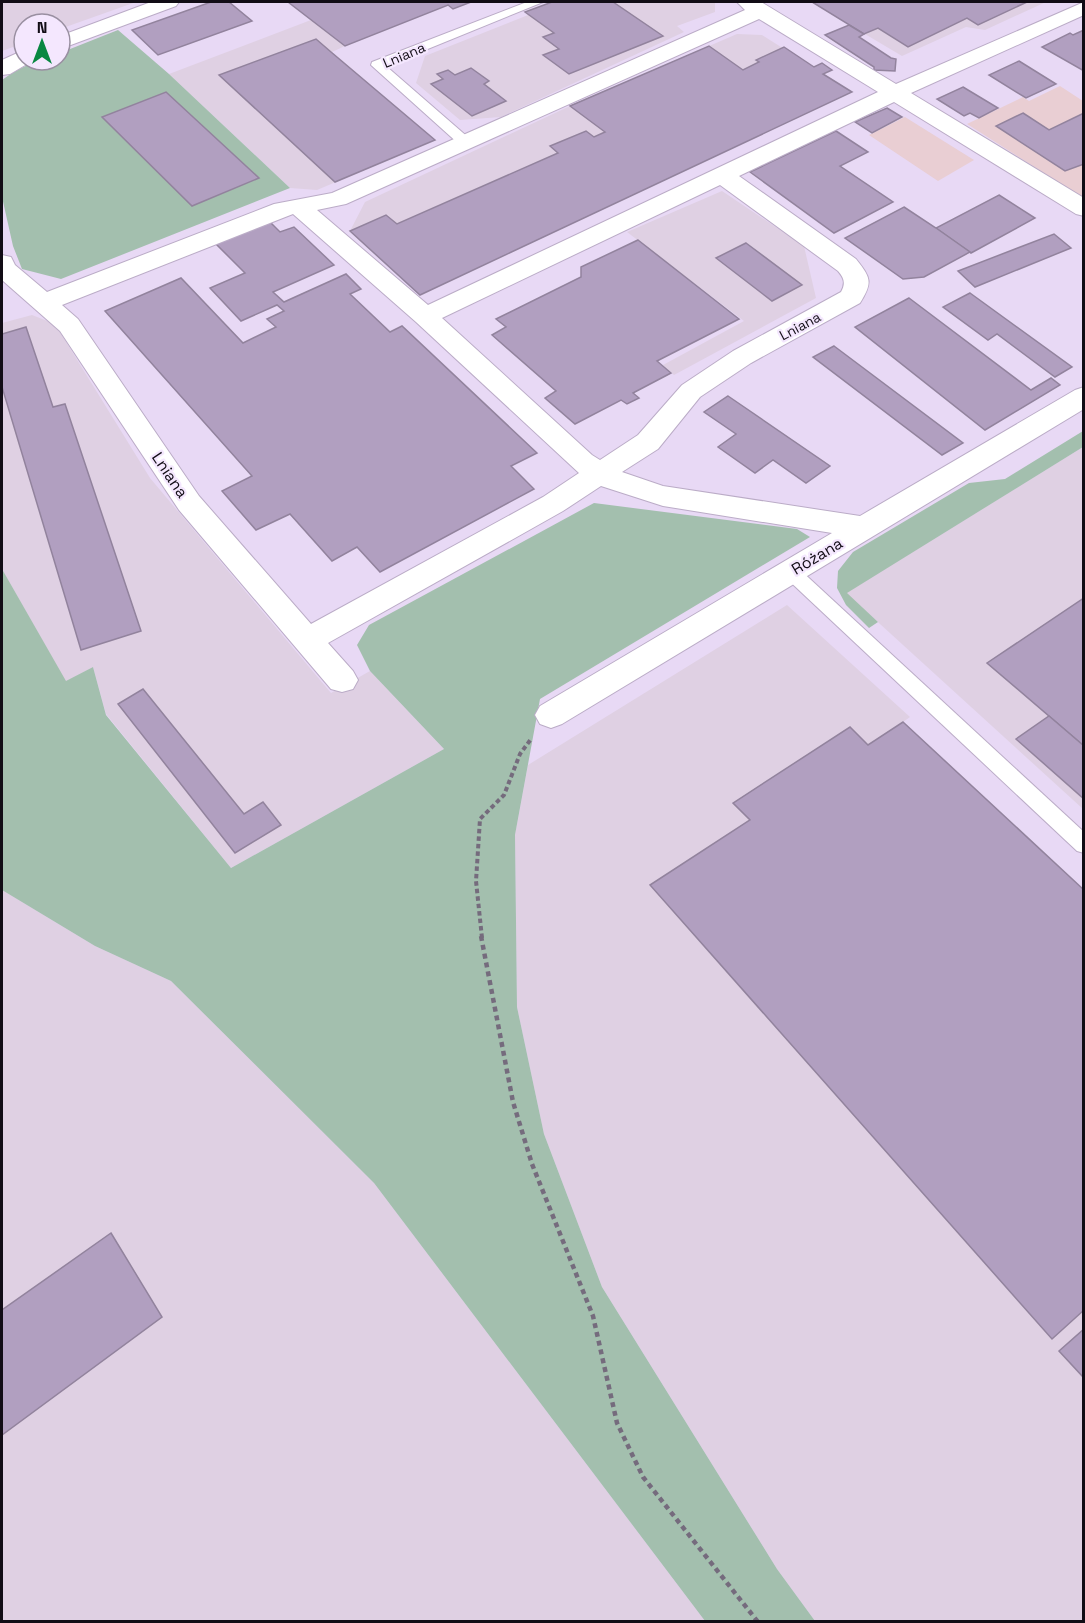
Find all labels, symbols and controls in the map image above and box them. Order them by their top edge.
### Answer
north arrow [12,12,72,72]
text: N [37,17,47,38]
street label: Lniana [380,38,428,72]
street label: Lniana [776,308,824,344]
street label: Lniana [147,448,193,502]
street label: Różana [788,533,846,579]

